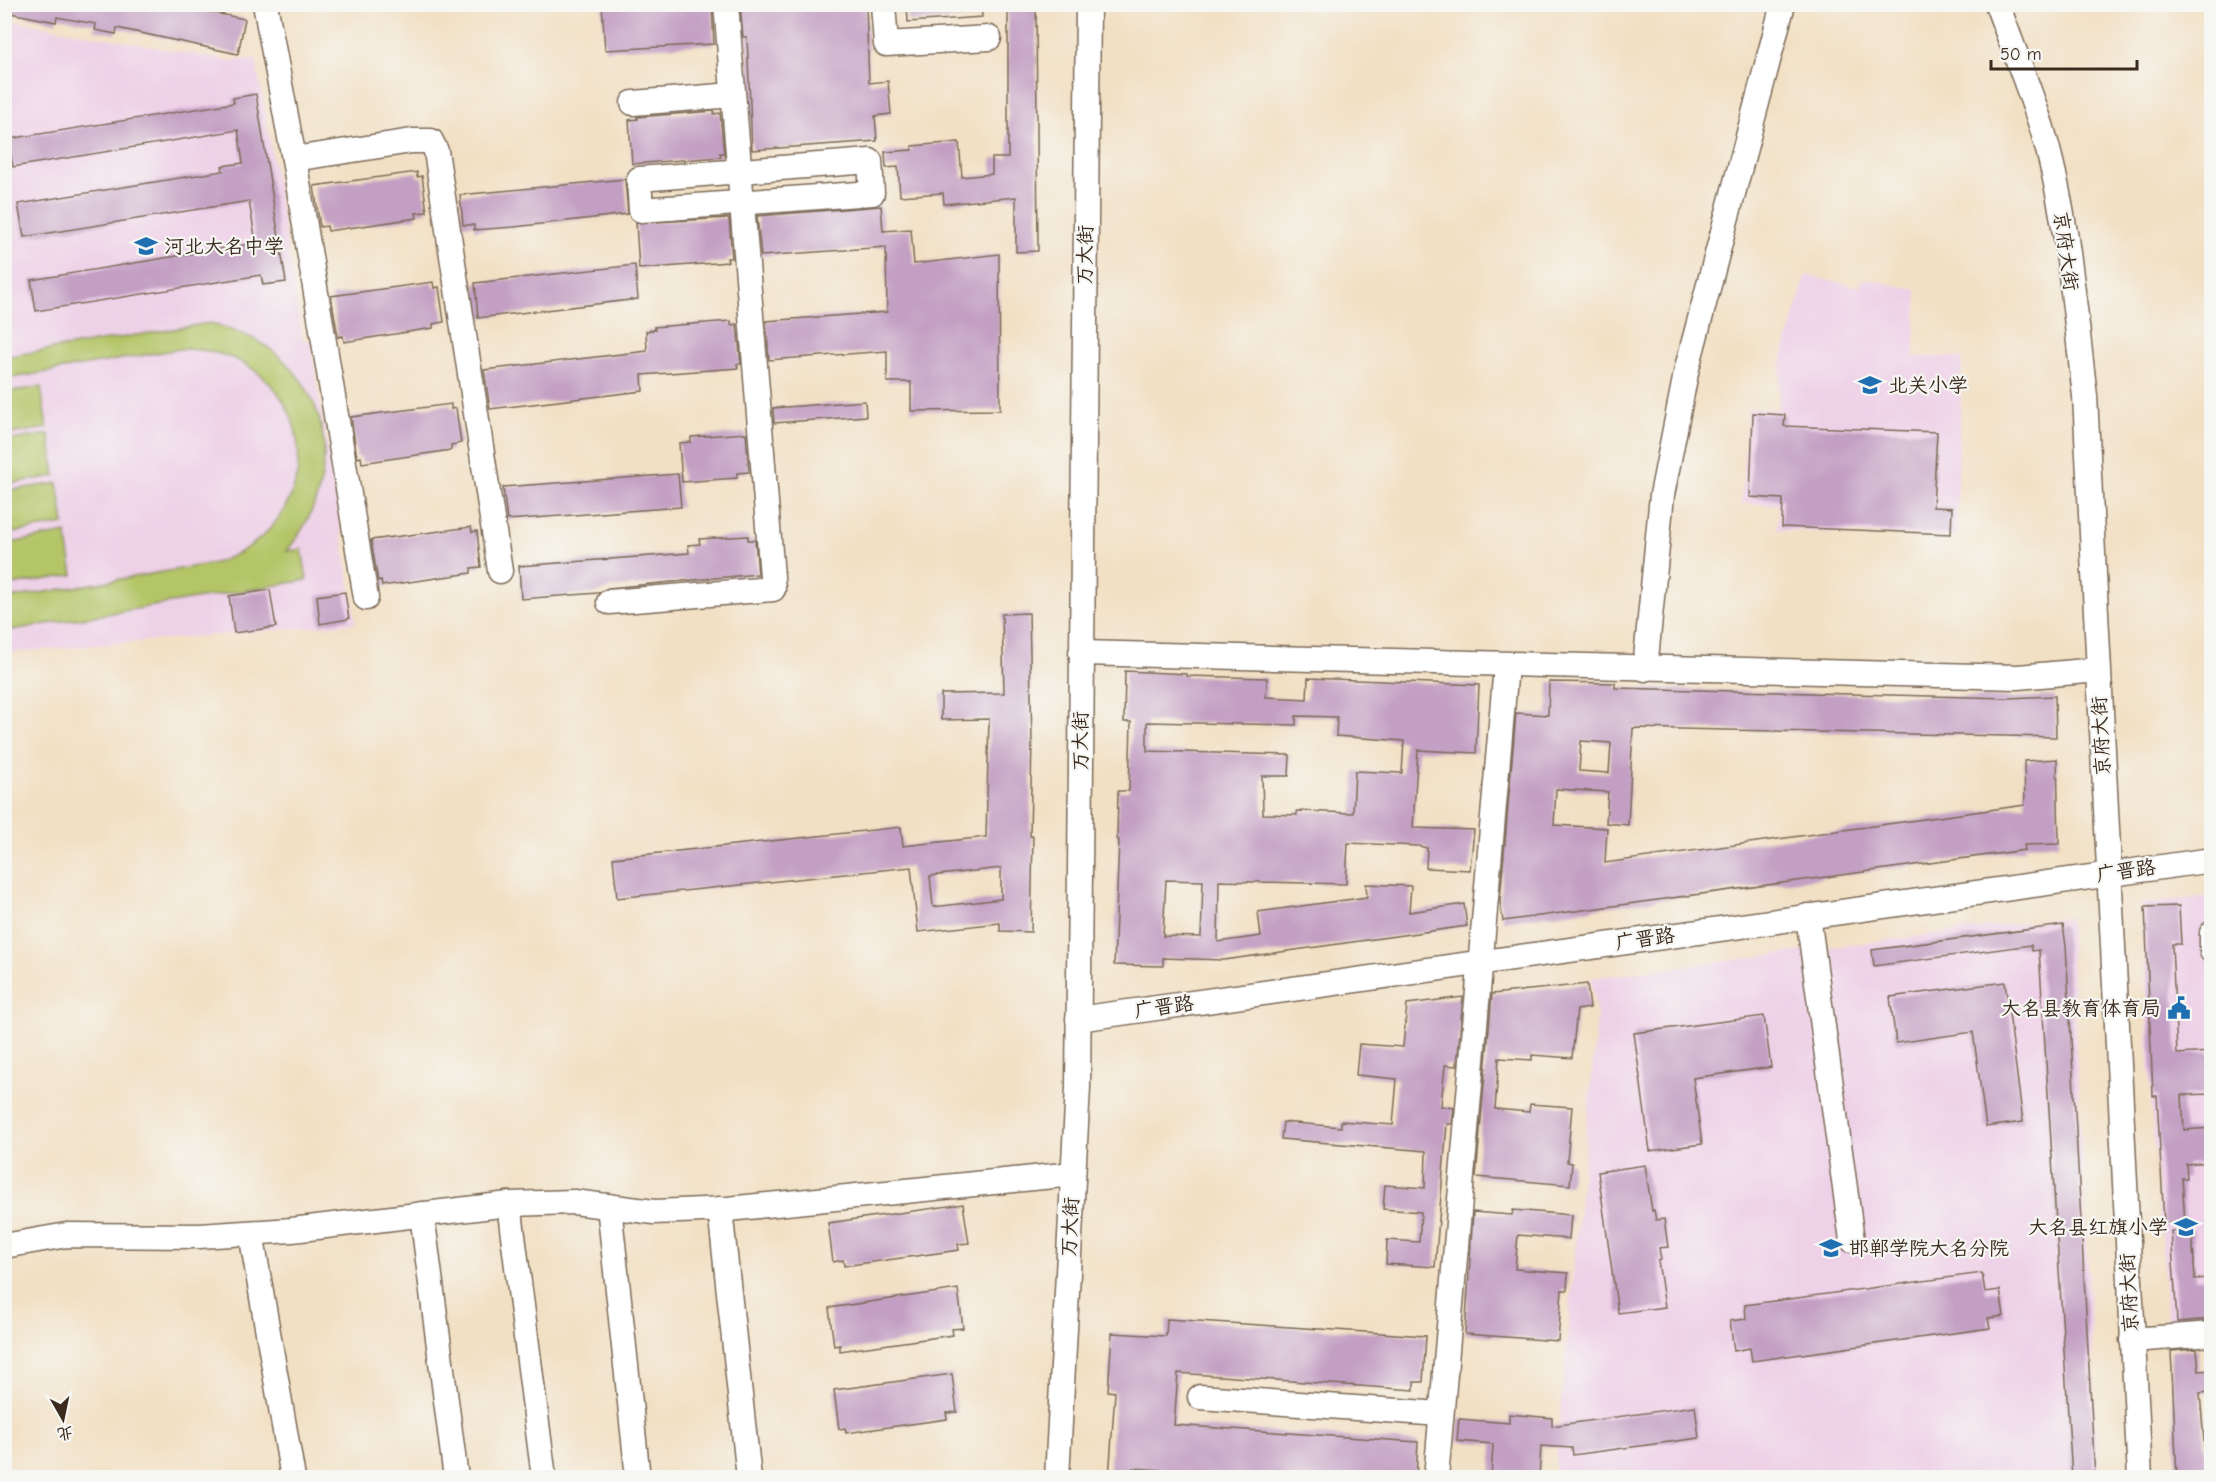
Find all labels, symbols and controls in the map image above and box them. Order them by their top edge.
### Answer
scale bar [1991,33,2136,71]
text: 50 m [2000,44,2042,65]
street label: 京府大街 [2049,210,2083,292]
street label: 万大街 [1073,225,1097,285]
school or university icon: 河北大名中学 [133,233,159,259]
place label: 河北大名中学 [164,235,284,258]
school or university icon: 北关小学 [1857,372,1883,398]
place label: 北关小学 [1888,374,1968,397]
street label: 京府大街 [2087,695,2115,777]
street label: 万大街 [1069,711,1092,771]
street label: 广晋路 [2095,855,2158,887]
street label: 广晋路 [1614,923,1677,955]
street label: 广晋路 [1133,991,1196,1023]
public building icon: 大名县教育体育局 [2166,995,2192,1021]
place label: 大名县教育体育局 [2001,997,2161,1020]
street label: 万大街 [1057,1196,1083,1258]
school or university icon: 大名县红旗小学 [2173,1214,2199,1240]
place label: 大名县红旗小学 [2028,1216,2168,1239]
school or university icon: 邯郸学院大名分院 [1818,1235,1844,1261]
place label: 邯郸学院大名分院 [1849,1237,2009,1260]
street label: 京府大街 [2115,1252,2143,1334]
north arrow [33,1389,93,1449]
text: 北 [56,1423,75,1443]

